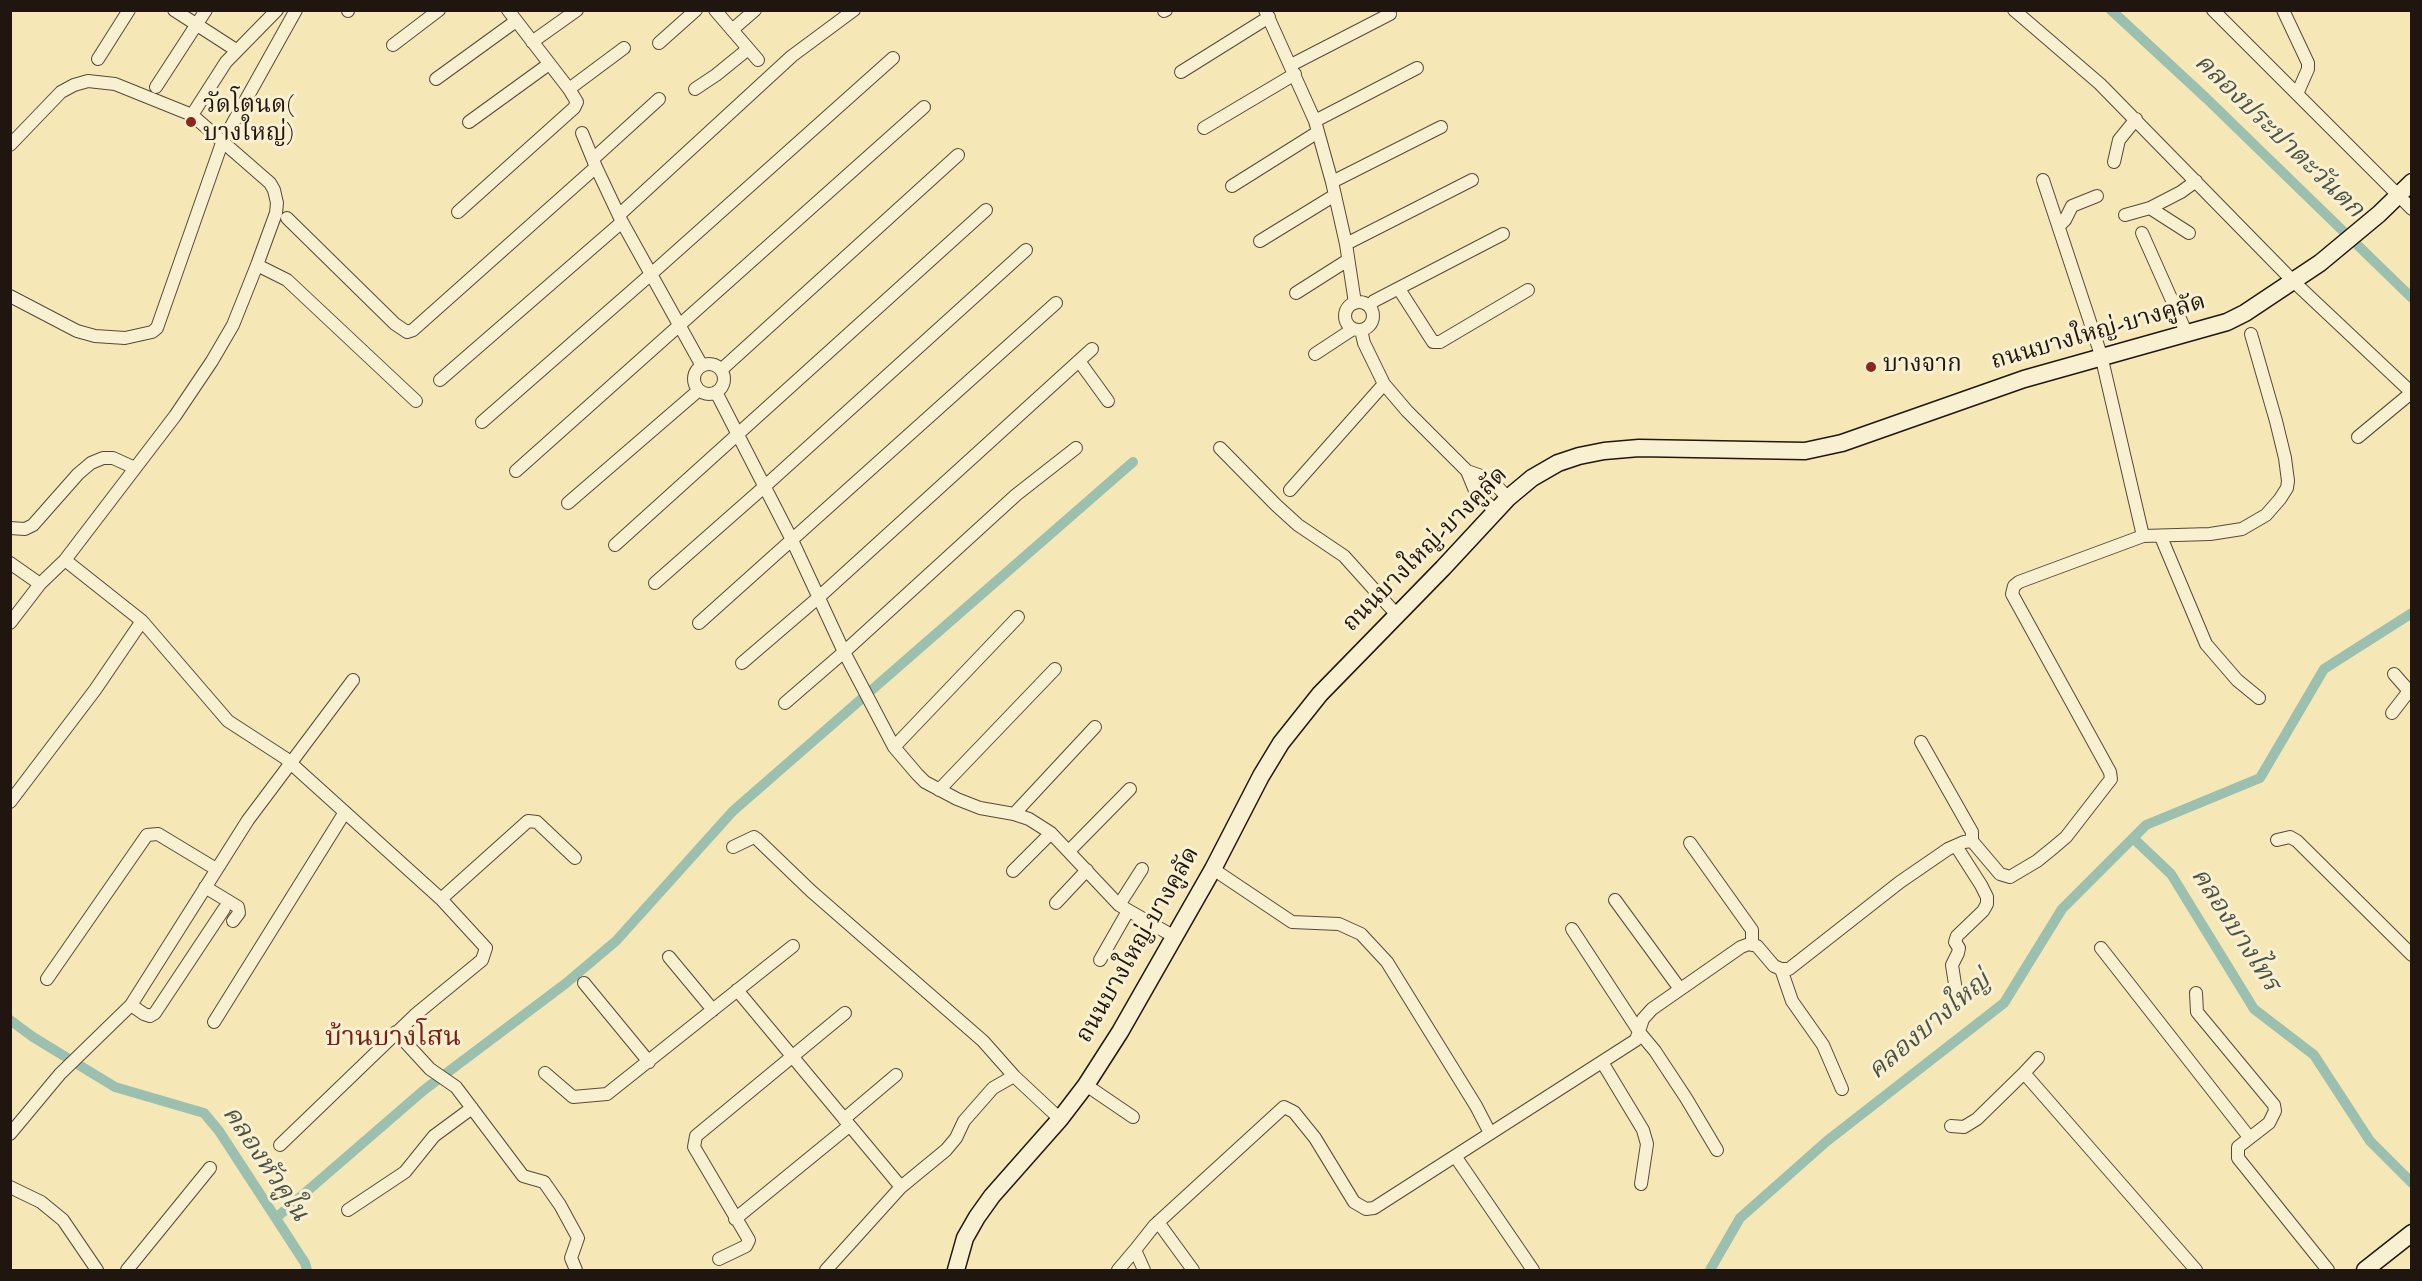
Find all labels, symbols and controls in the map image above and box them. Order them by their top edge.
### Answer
water label: คลองประปาตะวันตก [2186,49,2368,227]
place label: วัดโตนด( บางใหญ่) [203,94,294,150]
marker: วัดโตนด( บางใหญ่) [184,115,198,129]
street label: ถนนบางใหญ่-บางคูลัด [1988,290,2210,378]
place label: บางจาก [1883,353,1962,381]
marker: บางจาก [1864,360,1878,374]
street label: ถนนบางใหญ่-บางคูลัด [1338,462,1516,640]
street label: ถนนบางใหญ่-บางคูลัด [1072,843,1208,1049]
water label: คลองบางไทร [2182,863,2284,999]
water label: คลองบางใหญ่ [1863,968,1999,1088]
district label: บ้านบางโสน [325,1024,461,1056]
water label: คลองหัวคูใน [213,1101,313,1229]

